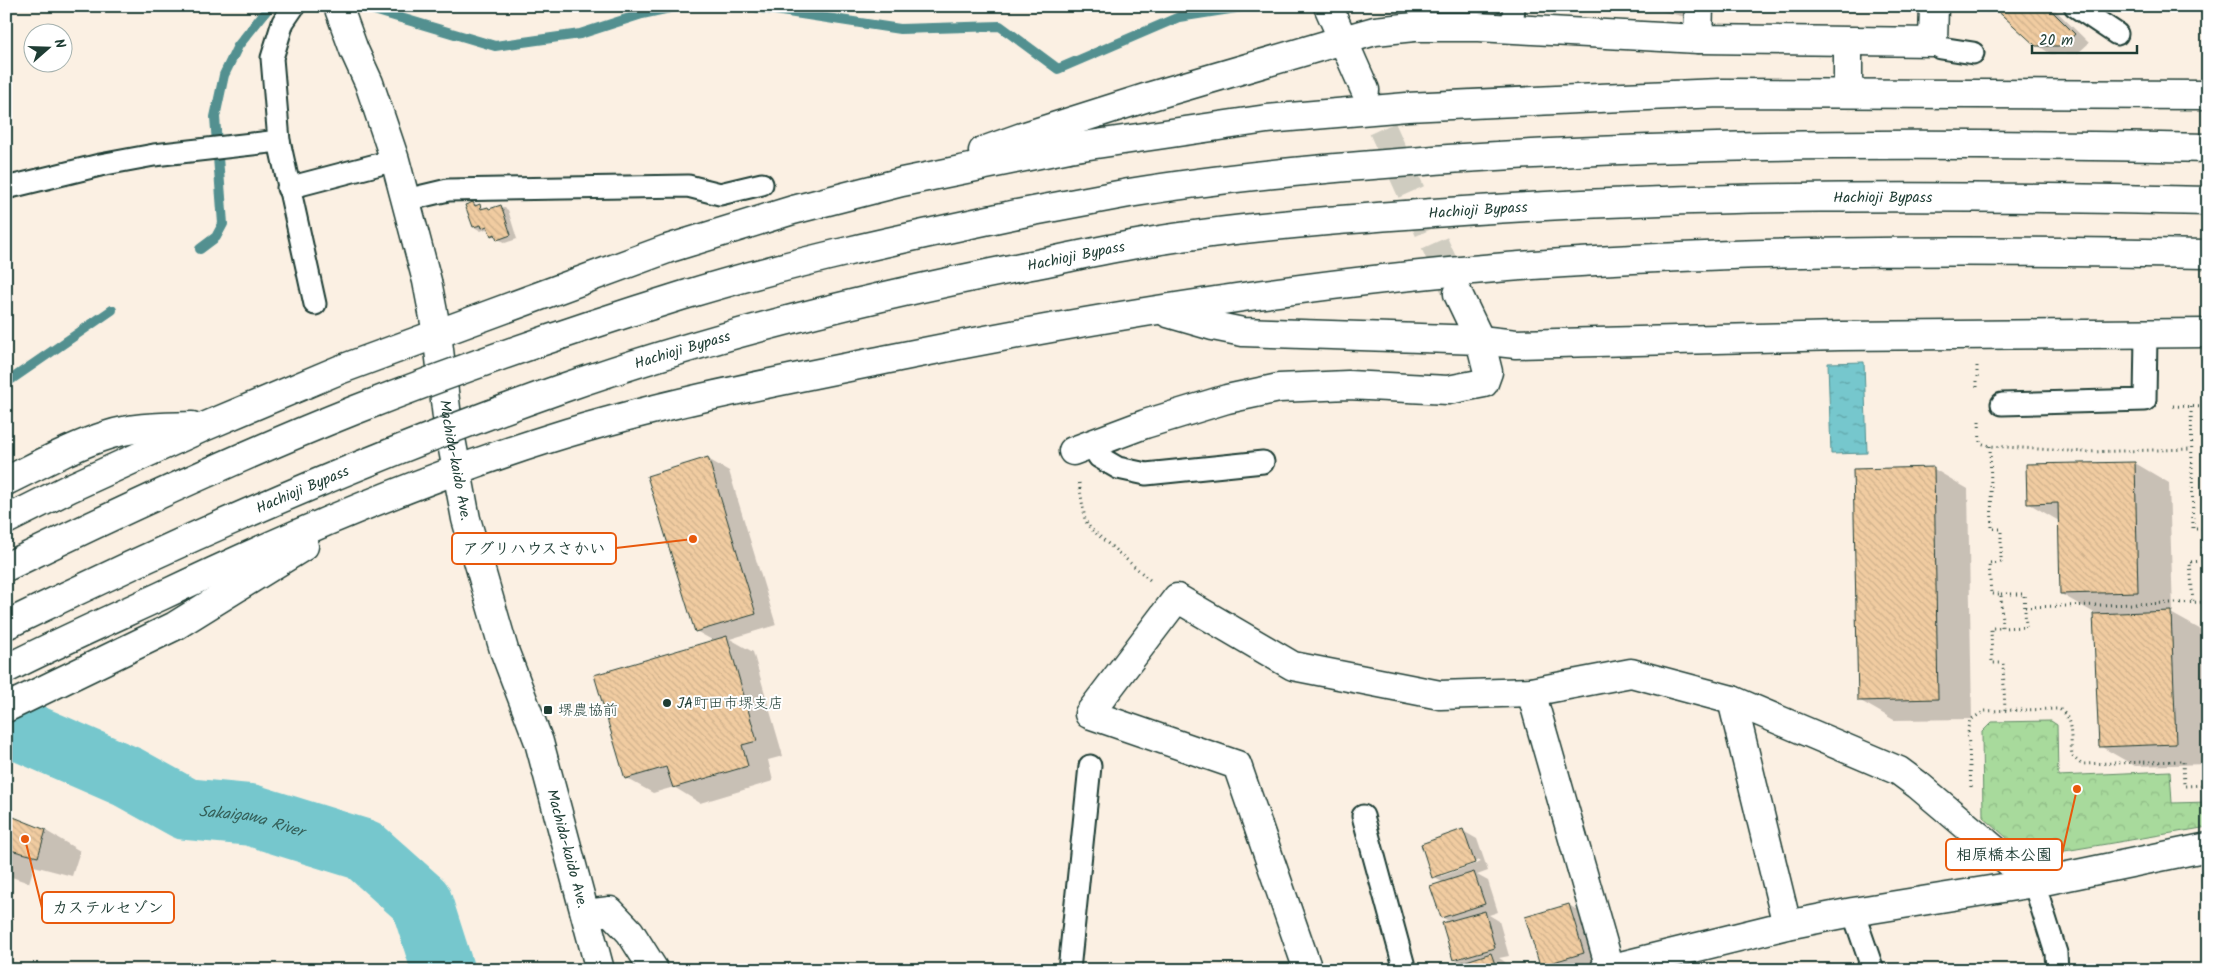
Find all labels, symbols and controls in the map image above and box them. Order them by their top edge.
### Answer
north arrow [22,22,72,72]
scale bar [2032,22,2136,54]
text: 20 m [2039,29,2073,53]
text: N [47,36,71,52]
street label: Hachioji Bypass [1833,186,1933,210]
street label: Hachioji Bypass [1428,196,1529,226]
street label: Hachioji Bypass [1025,235,1128,279]
street label: Hachioji Bypass [631,325,734,376]
street label: Machida-kaido Ave. [432,399,477,523]
street label: Hachioji Bypass [252,460,354,521]
callout: アグリハウスさかい [452,533,616,564]
text: アグリハウスさかい [463,537,605,562]
place label: JA町田市堺支店 [677,692,783,716]
marker: JA町田市堺支店 [661,697,673,709]
place label: 堺農協前 [558,699,618,723]
marker: 堺農協前 [542,704,554,716]
street label: Machida-kaido Ave. [539,787,594,911]
water label: Sakaigawa River [198,799,310,846]
callout: 相原橋本公園 [1946,839,2062,870]
text: 相原橋本公園 [1956,843,2052,868]
callout: カステルセゾン [42,892,174,923]
text: カステルセゾン [52,896,164,921]

